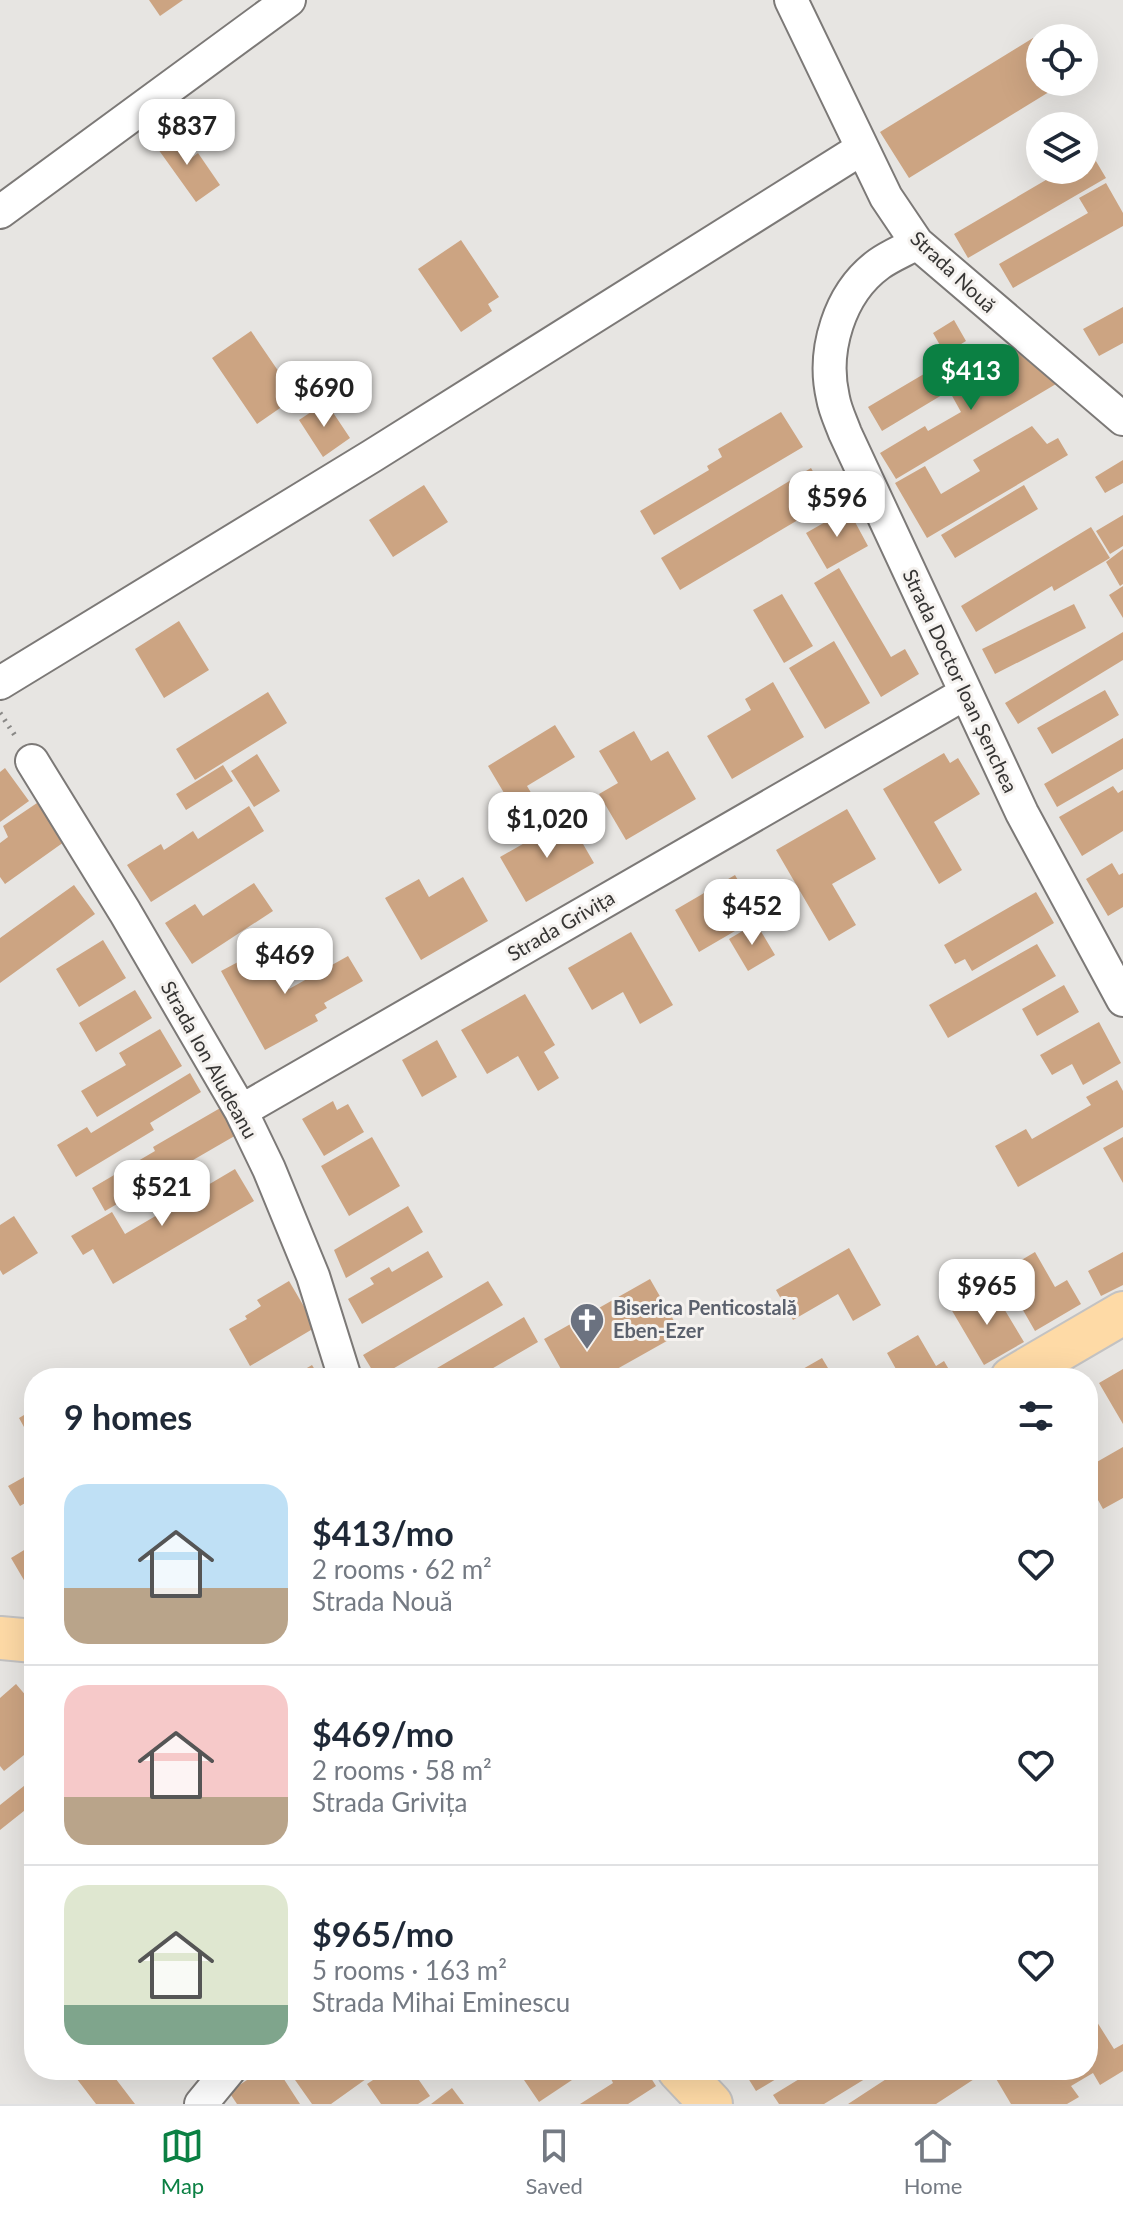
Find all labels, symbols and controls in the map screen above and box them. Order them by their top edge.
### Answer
map controls [1026,24,1098,184]
button: locate [1026,24,1098,96]
pin: $837 [140,99,234,167]
text: $837 [157,109,217,141]
button: layers [1026,112,1098,184]
street label: Strada Nouă [906,226,1001,317]
pin: $413 [924,344,1018,412]
text: $413 [941,354,1001,386]
pin: $690 [277,361,371,429]
text: $690 [294,371,354,403]
pin: $596 [790,471,884,539]
text: $596 [807,481,867,513]
street label: Strada Doctor Ioan Șenchea [898,565,1023,796]
pin: $1,020 [482,792,612,860]
text: $1,020 [506,802,588,834]
pin: $452 [705,879,799,947]
street label: Strada Grivița [503,885,618,965]
text: $452 [722,889,782,921]
pin: $469 [238,928,332,996]
text: $469 [255,938,315,970]
street label: Strada Ion Aludeanu [157,977,263,1143]
pin: $521 [115,1160,209,1228]
text: $521 [132,1170,192,1202]
pin: $965 [940,1259,1034,1327]
text: $965 [957,1269,1017,1301]
place label: Biserica Penticostală Eben-Ezer [613,1295,797,1342]
church icon: Biserica Penticostală Eben-Ezer [568,1301,606,1351]
icon: filters [1014,1394,1058,1438]
text: 9 homes [64,1396,192,1437]
text: $413/mo [312,1512,454,1553]
icon: home [128,1516,224,1612]
icon: heart [1014,1542,1058,1586]
text: 2 rooms · 62 m² [312,1553,492,1585]
text: Strada Nouă [312,1585,453,1617]
text: $469/mo [312,1713,454,1754]
icon: home [128,1717,224,1813]
icon: heart [1014,1743,1058,1787]
text: 2 rooms · 58 m² [312,1754,492,1786]
text: Strada Grivița [312,1786,468,1818]
text: $965/mo [312,1913,454,1954]
icon: home [128,1917,224,2013]
icon: heart [1014,1943,1058,1987]
text: 5 rooms · 163 m² [312,1954,507,1986]
text: Strada Mihai Eminescu [312,1986,570,2018]
tab: Map [160,2124,204,2199]
tab: Saved [525,2124,583,2199]
tab: Home [904,2124,962,2199]

